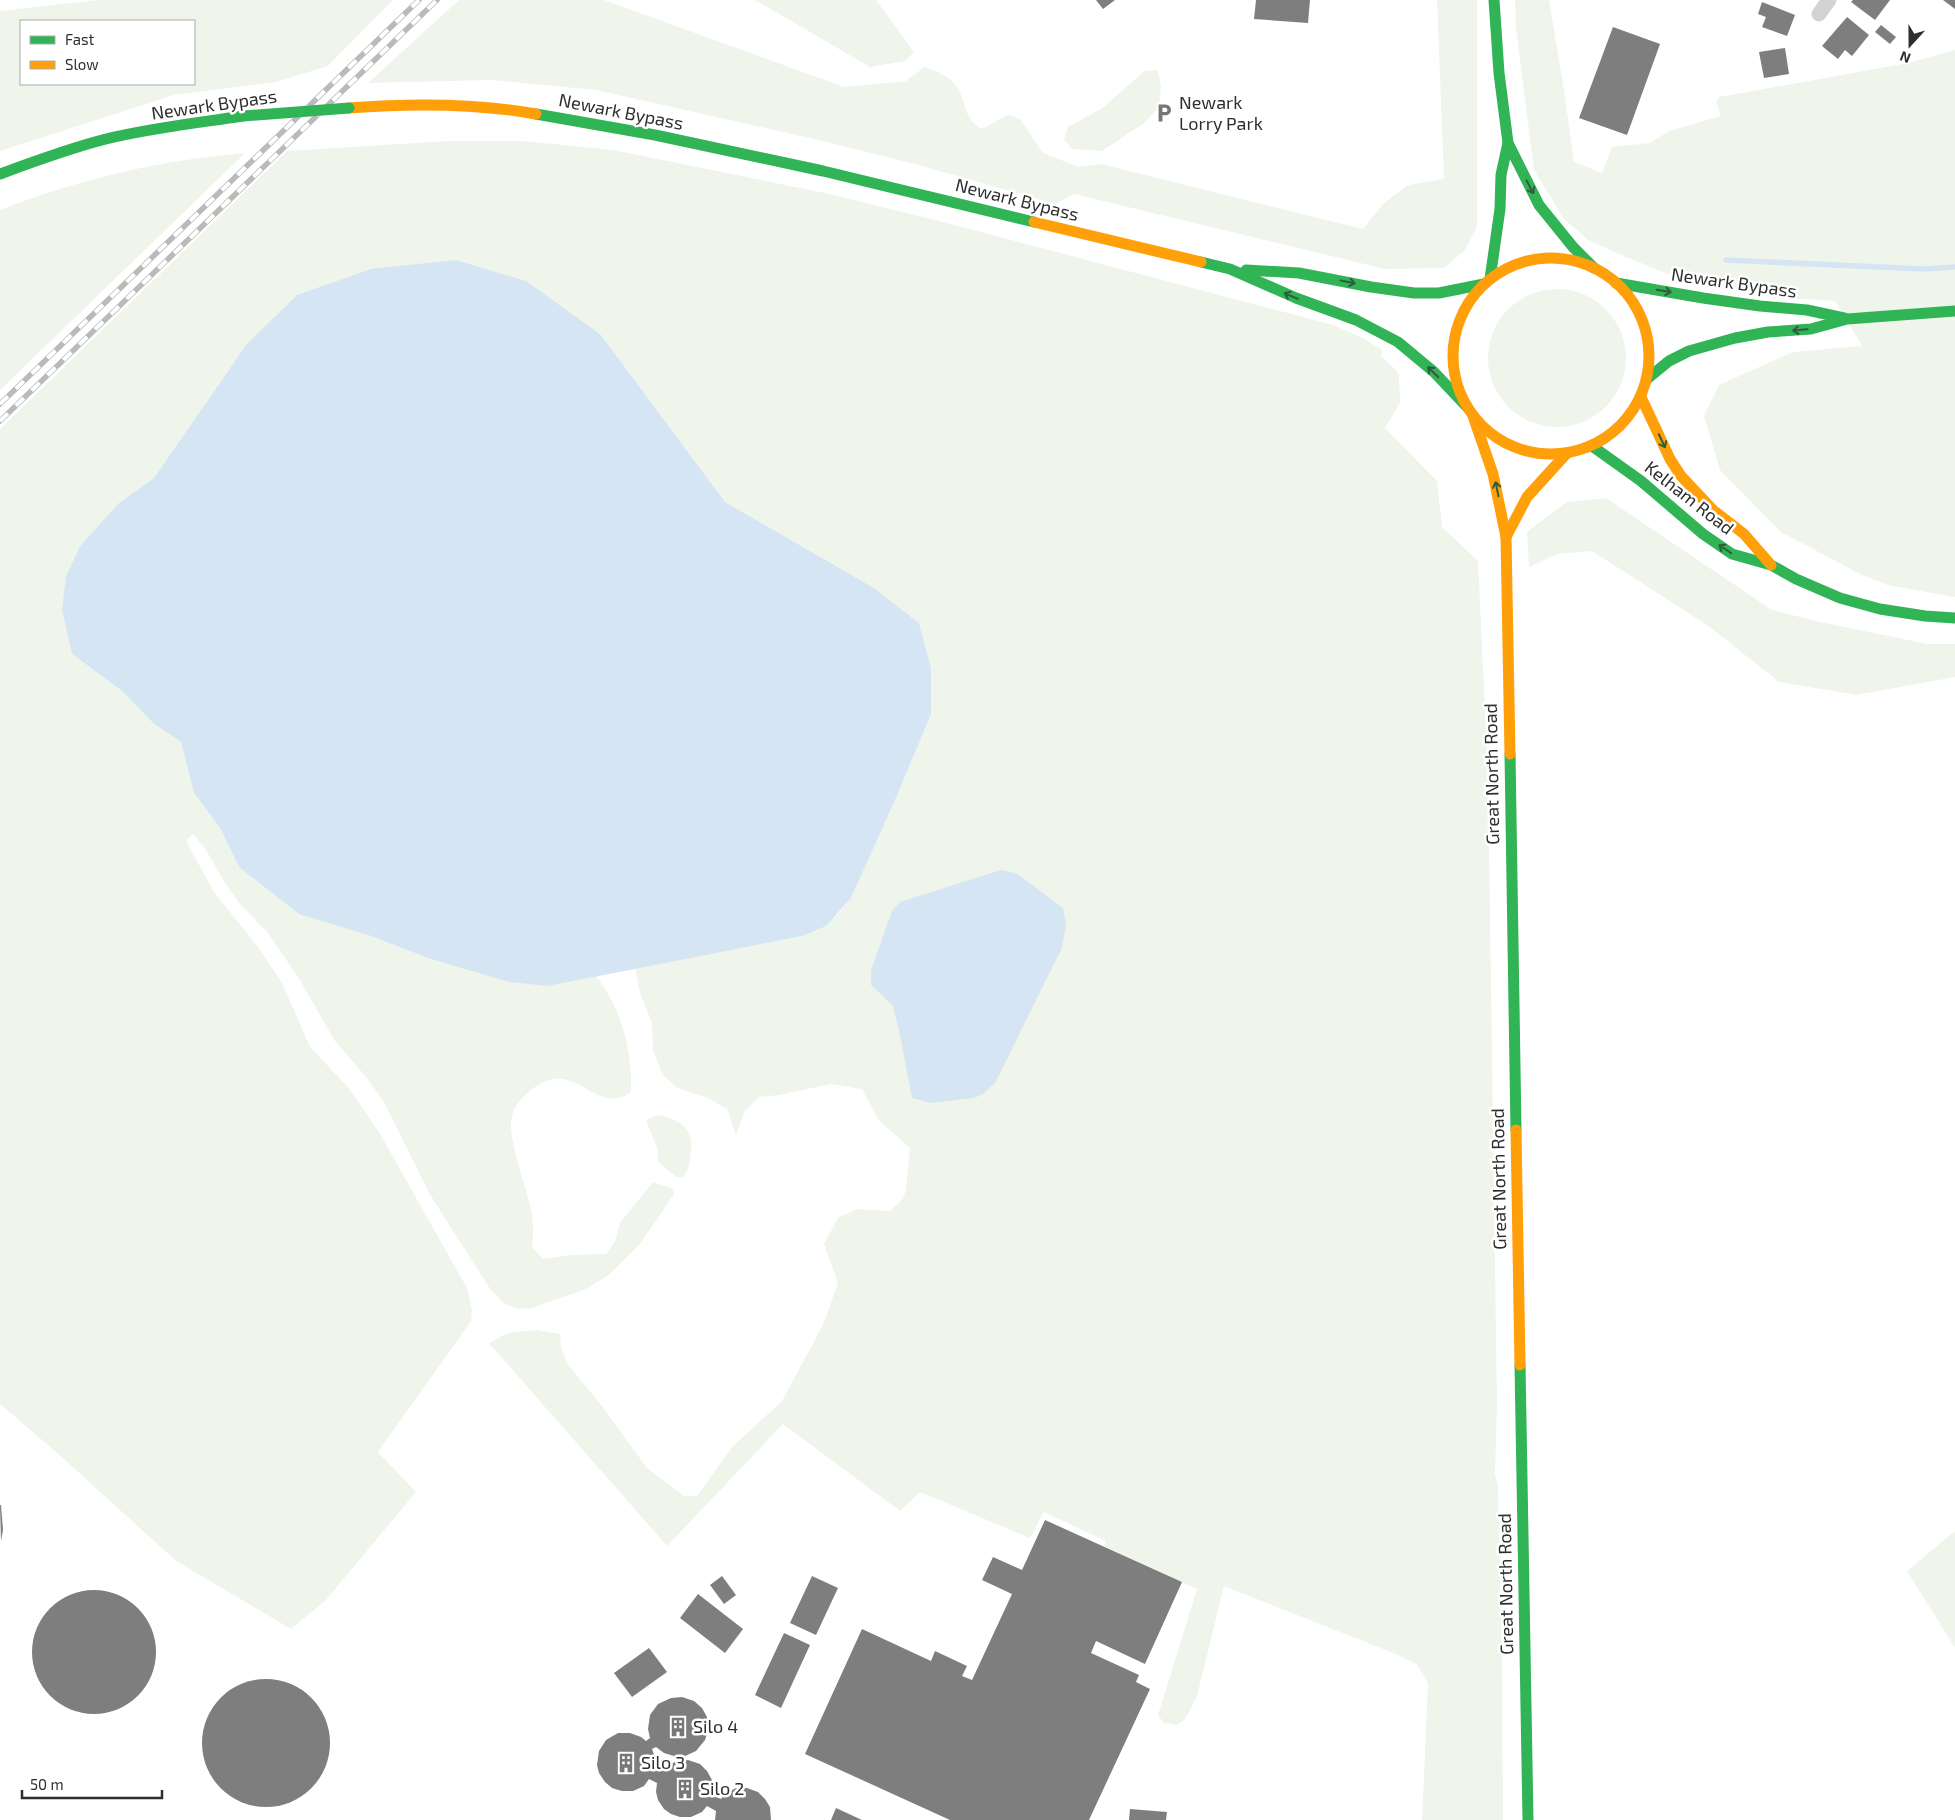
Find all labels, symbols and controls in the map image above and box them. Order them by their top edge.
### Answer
legend [20,20,195,85]
north arrow [1885,20,1935,70]
text: Fast [65,30,95,48]
text: N [1897,48,1913,67]
text: Slow [65,55,99,73]
street label: Newark Bypass [150,84,278,124]
street label: Newark Bypass [557,88,685,134]
place label: Newark Lorry Park [1179,91,1263,134]
parking icon: Newark Lorry Park [1153,102,1175,124]
street label: Newark Bypass [953,173,1081,225]
one-way arrow [1525,179,1535,194]
street label: Newark Bypass [1670,262,1798,302]
one-way arrow [1339,278,1355,287]
one-way arrow [1656,286,1672,296]
one-way arrow [1284,291,1299,300]
one-way arrow [1792,325,1808,334]
one-way arrow [1427,366,1440,378]
one-way arrow [1658,433,1667,448]
street label: Kelham Road [1641,456,1739,539]
one-way arrow [1491,482,1501,498]
one-way arrow [1719,544,1733,554]
street label: Great North Road [1479,703,1503,845]
street label: Great North Road [1486,1108,1510,1250]
street label: Great North Road [1493,1513,1517,1655]
place label: Silo 4 [693,1715,738,1737]
building icon: Silo 4 [667,1716,689,1738]
place label: Silo 3 [641,1751,685,1773]
building icon: Silo 3 [615,1752,637,1774]
scale bar [22,1768,162,1800]
text: 50 m [30,1775,64,1793]
place label: Silo 2 [700,1777,744,1799]
building icon: Silo 2 [674,1778,696,1800]

